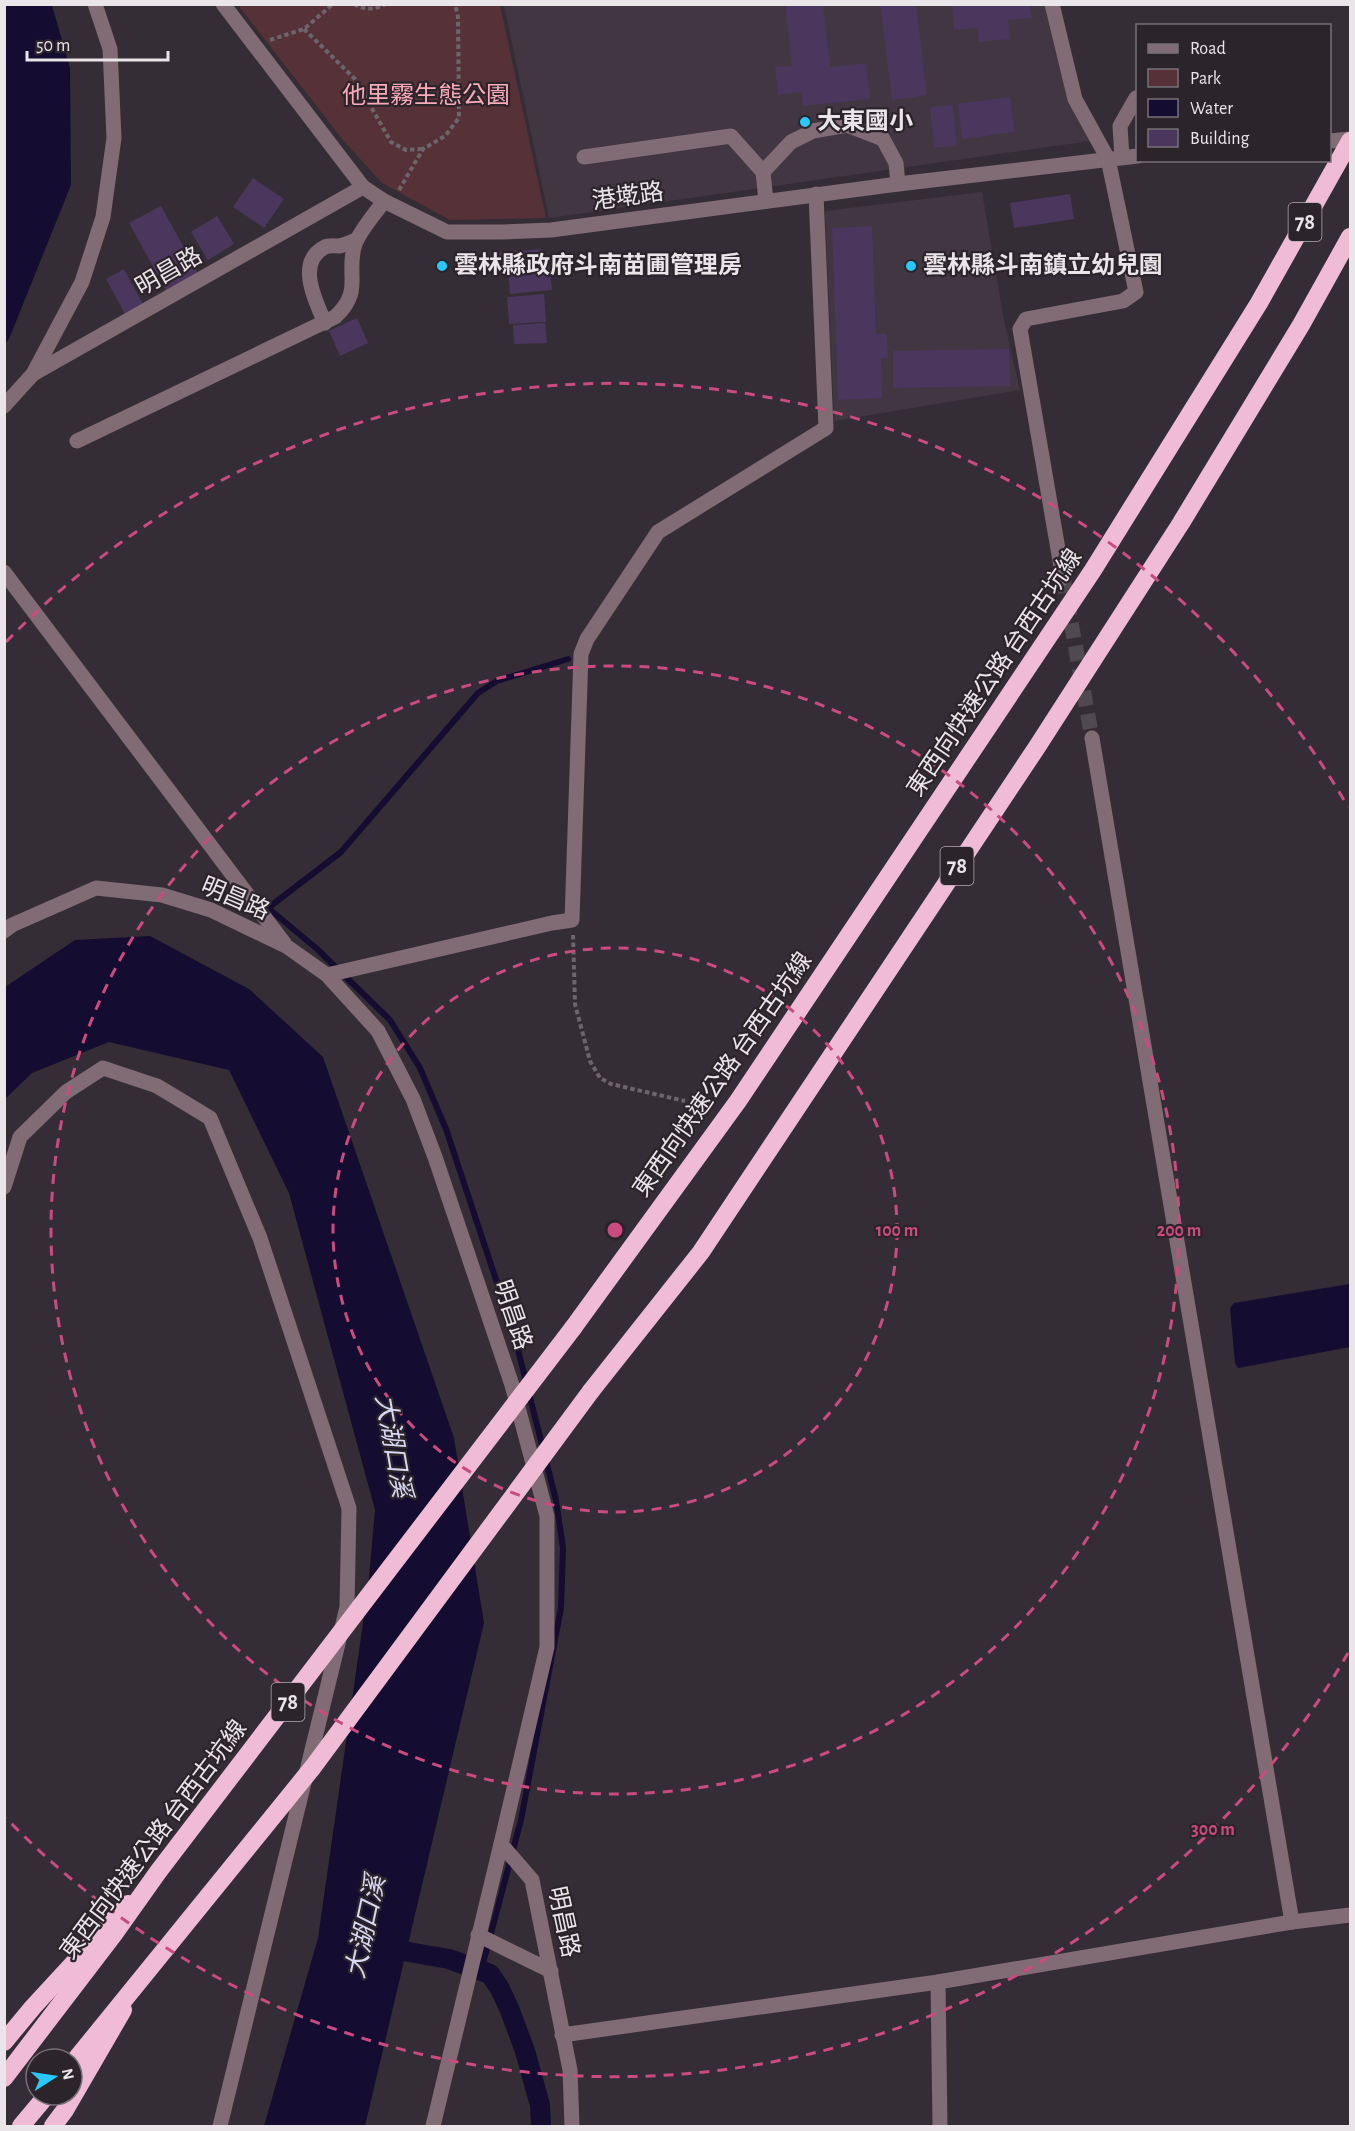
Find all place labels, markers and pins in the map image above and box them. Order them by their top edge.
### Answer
place label: 大東國小 [817,108,913,134]
marker: 大東國小 [798,115,812,129]
place label: 雲林縣政府斗南苗圃管理房 [454,252,742,278]
place label: 雲林縣斗南鎮立幼兒園 [923,252,1163,278]
marker: 雲林縣政府斗南苗圃管理房 [435,259,449,273]
marker: 雲林縣斗南鎮立幼兒園 [904,259,918,273]
centre of rings [605,1220,625,1240]

